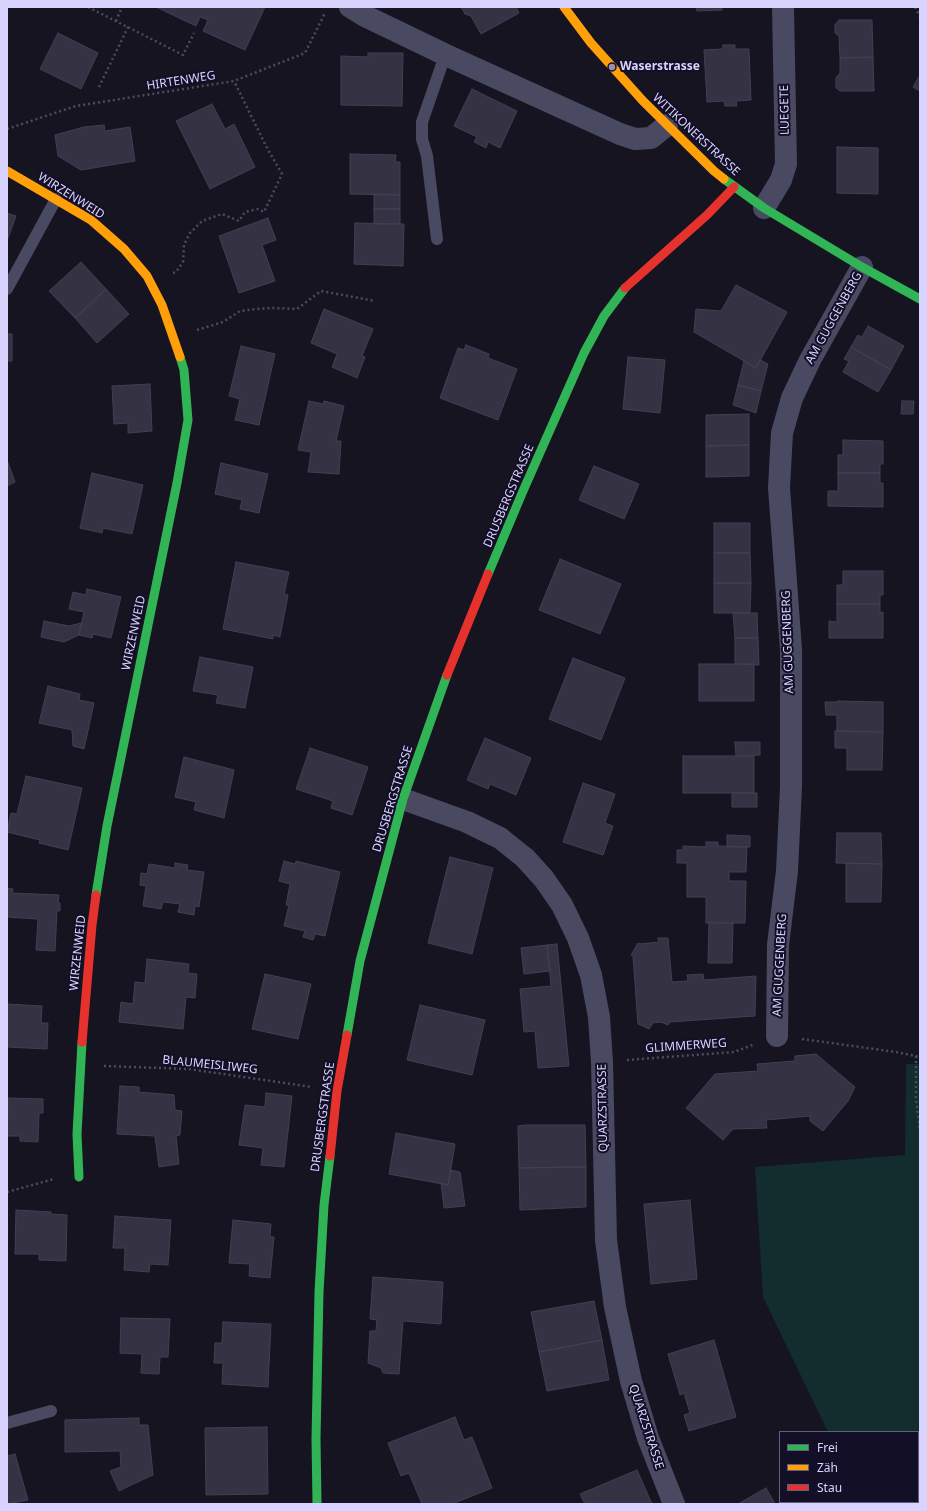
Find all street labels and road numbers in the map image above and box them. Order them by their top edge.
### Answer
street label: HIRTENWEG [146,68,216,94]
street label: LUEGETE [777,85,793,135]
street label: WITIKONERSTRASSE [649,91,743,179]
street label: WIRZENWEID [35,170,107,222]
street label: AM GUGGENBERG [803,269,865,367]
street label: DRUSBERGSTRASSE [481,442,537,550]
street label: AM GUGGENBERG [779,590,797,694]
street label: WIRZENWEID [119,594,149,672]
street label: DRUSBERGSTRASSE [370,744,416,854]
street label: AM GUGGENBERG [770,913,790,1017]
street label: WIRZENWEID [67,914,89,992]
street label: GLIMMERWEG [645,1036,727,1056]
street label: BLAUMEISLIWEG [162,1053,258,1077]
street label: DRUSBERGSTRASSE [308,1061,338,1173]
street label: QUARZSTRASSE [595,1064,611,1152]
street label: QUARZSTRASSE [626,1383,666,1471]

